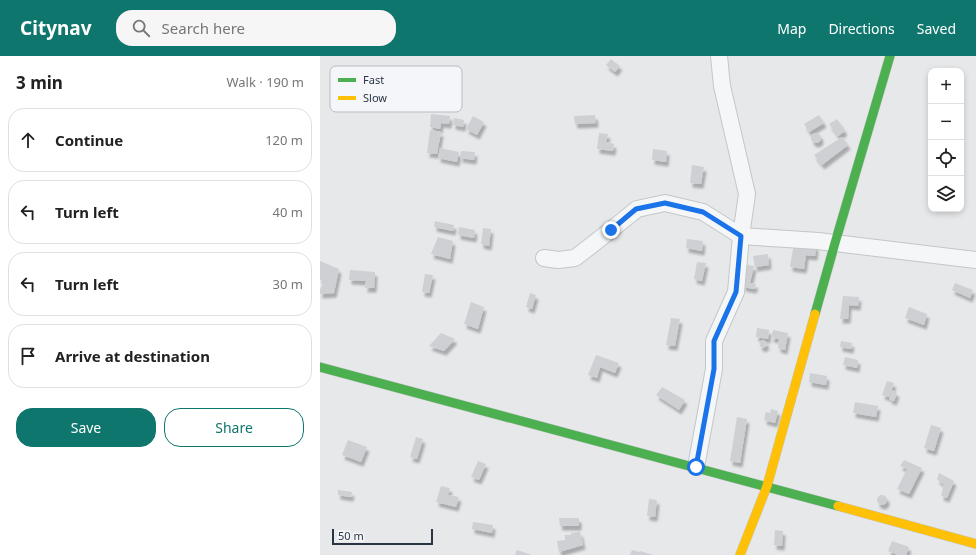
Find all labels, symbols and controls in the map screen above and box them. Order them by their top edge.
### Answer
search box [116,10,396,46]
text: Citynav [20,15,92,41]
icon: search [130,17,152,39]
text: Search here [162,18,245,38]
text: Map [777,19,806,38]
text: Directions [828,19,895,38]
text: Saved [917,19,956,38]
legend [330,66,462,112]
map controls [928,68,964,212]
button: + [928,68,964,104]
text: 3 min [16,71,63,94]
text: Fast [363,72,384,87]
text: Walk · 190 m [226,73,304,91]
text: Slow [363,90,387,105]
button: − [928,104,964,140]
icon: ahead [17,129,39,151]
text: Continue [55,130,123,150]
text: 120 m [265,131,303,149]
button: locate [928,140,964,176]
button: layers [928,176,964,212]
icon: left [17,201,39,223]
text: Turn left [55,202,119,222]
text: 40 m [273,203,303,221]
route end [602,221,620,239]
icon: left [17,273,39,295]
text: Turn left [55,274,119,294]
text: 30 m [273,275,303,293]
icon: arrive [17,345,39,367]
text: Arrive at destination [55,346,210,366]
button: Save [16,408,156,447]
button: Share [164,408,304,447]
route start [687,458,705,476]
scale bar [332,527,433,546]
text: 50 m [338,528,364,543]

